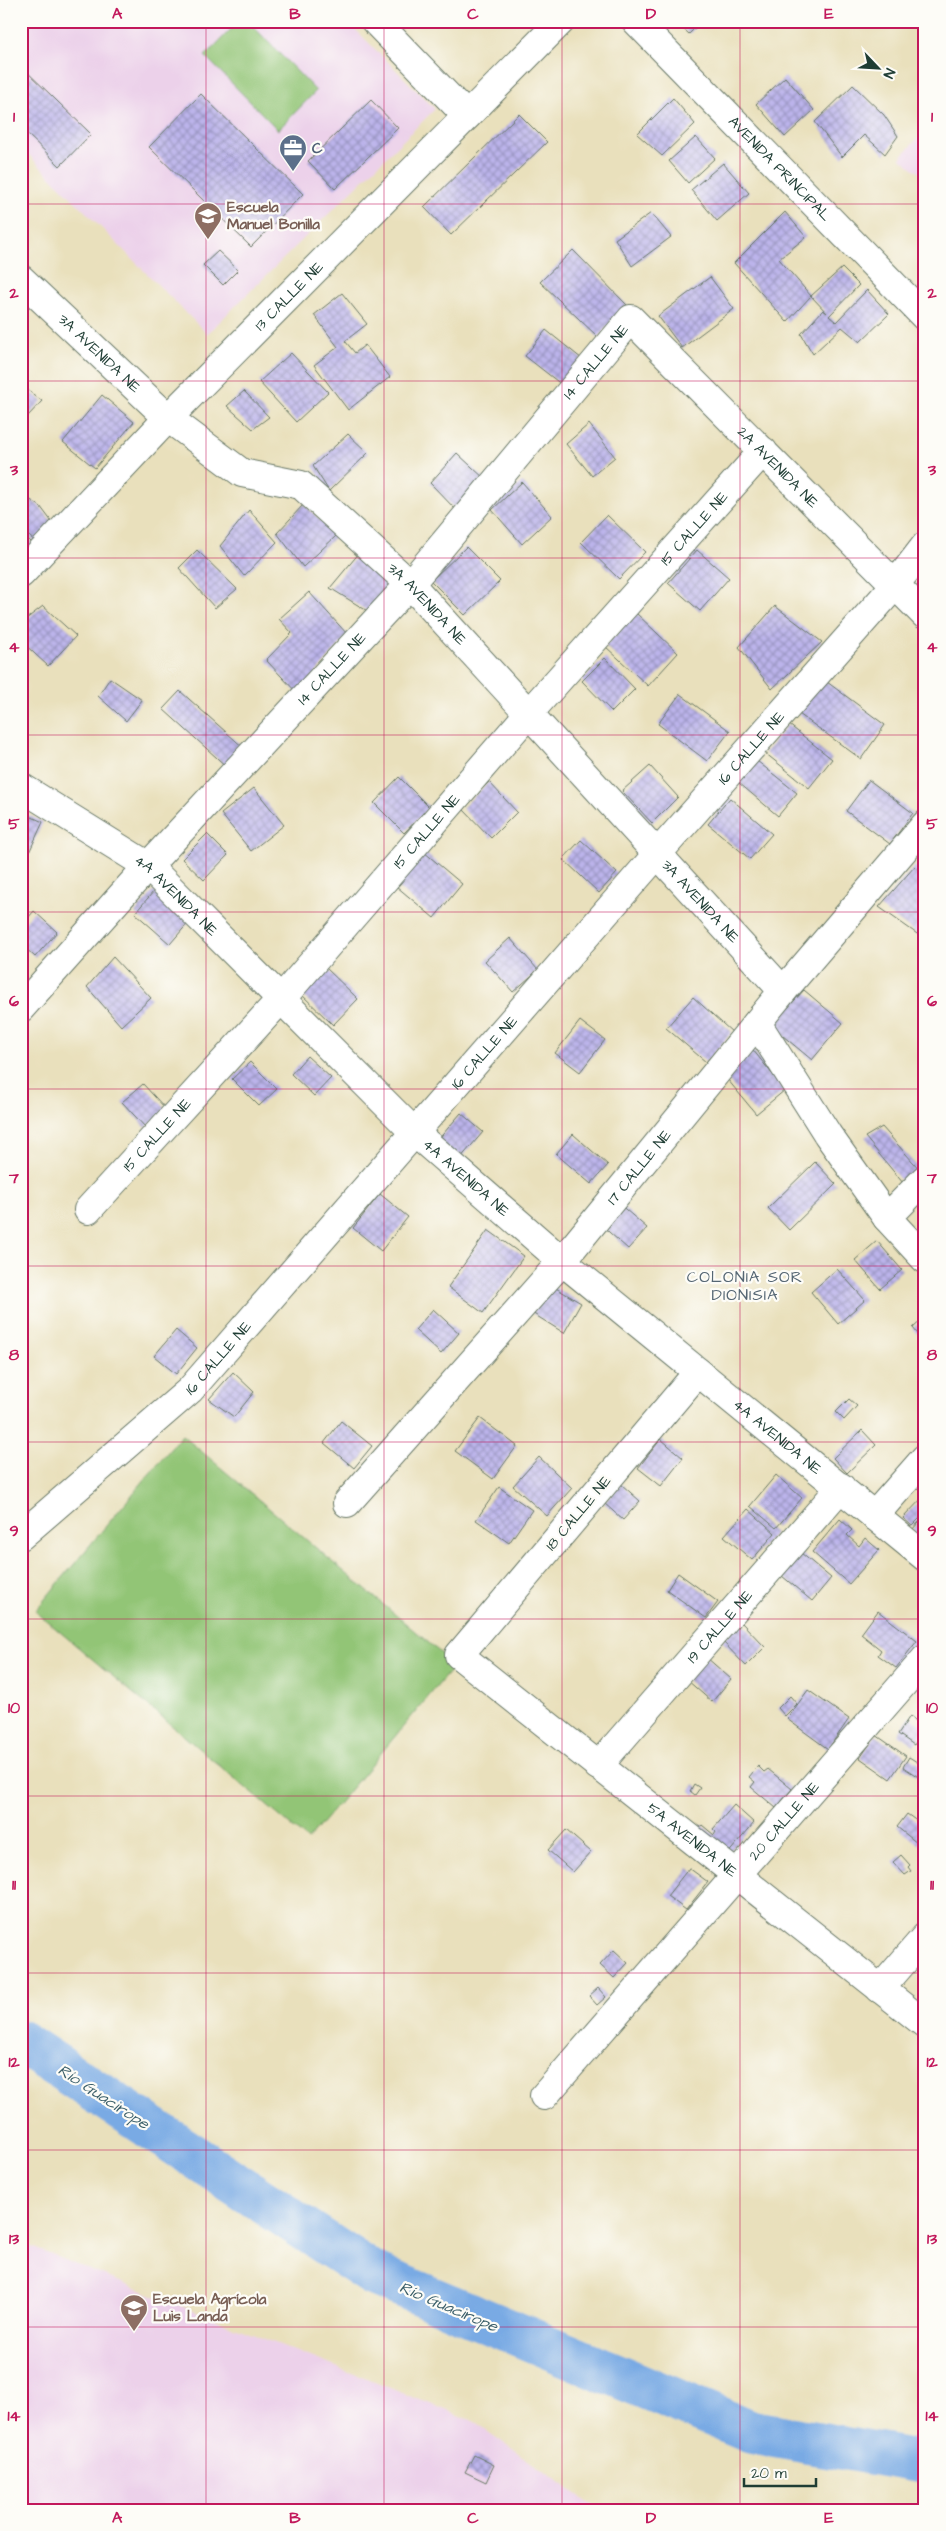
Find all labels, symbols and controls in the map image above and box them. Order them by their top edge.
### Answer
text: A [112,3,123,25]
text: B [289,3,301,25]
text: C [467,3,479,25]
text: D [646,3,657,25]
text: E [824,3,834,25]
north arrow [854,42,904,92]
text: N [878,65,900,81]
text: 1 [13,106,16,128]
text: 1 [931,106,934,128]
street label: AVENIDA PRINCIPAL [723,112,836,226]
office icon: C [278,133,308,172]
place label: C [312,138,323,159]
place label: Escuela Manuel Bonilla [227,197,320,235]
school or university icon: Escuela Manuel Bonilla [193,201,223,240]
street label: 13 CALLE NE [250,257,328,336]
text: 2 [8,282,19,304]
text: 2 [926,282,937,304]
street label: 3A AVENIDA NE [53,309,145,398]
street label: 14 CALLE NE [558,320,634,404]
street label: 2A AVENIDA NE [732,422,823,513]
text: 3 [9,459,19,481]
text: 3 [927,459,937,481]
street label: 15 CALLE NE [655,487,733,570]
street label: 3A AVENIDA NE [382,558,471,650]
street label: 14 CALLE NE [293,628,371,710]
text: 4 [9,636,20,658]
text: 4 [927,636,938,658]
street label: 16 CALLE NE [713,707,790,789]
street label: 15 CALLE NE [388,790,465,873]
text: 5 [8,813,20,835]
text: 5 [926,813,938,835]
street label: 4A AVENIDA NE [130,850,222,941]
street label: 3A AVENIDA NE [656,855,744,948]
text: 6 [9,990,19,1012]
text: 6 [927,990,937,1012]
street label: 16 CALLE NE [447,1011,523,1094]
street label: 15 CALLE NE [118,1094,196,1176]
street label: 17 CALLE NE [602,1125,676,1209]
street label: 4A AVENIDA NE [418,1134,514,1222]
text: 7 [8,1167,19,1189]
text: 7 [926,1167,937,1189]
district label: COLONIA SOR DIONISIA [687,1266,803,1306]
street label: 16 CALLE NE [181,1317,256,1400]
text: 8 [9,1344,20,1366]
text: 8 [927,1344,938,1366]
street label: 4A AVENIDA NE [728,1394,826,1480]
street label: 18 CALLE NE [541,1471,616,1555]
text: 9 [9,1520,19,1542]
text: 9 [927,1520,937,1542]
street label: 19 CALLE NE [682,1586,758,1668]
text: 10 [8,1697,20,1719]
text: 10 [926,1697,938,1719]
street label: 20 CALLE NE [744,1777,825,1865]
street label: 5A AVENIDA NE [643,1798,742,1882]
text: 11 [12,1874,17,1896]
text: 11 [930,1874,935,1896]
text: 12 [8,2051,20,2073]
text: 12 [926,2051,938,2073]
water label: Río Guacirope [54,2059,154,2135]
text: 13 [9,2228,20,2250]
text: 13 [927,2228,938,2250]
water label: Río Guacirope [396,2276,502,2338]
place label: Escuela Agrícola Luis Landa [153,2289,267,2327]
school or university icon: Escuela Agrícola Luis Landa [119,2293,149,2332]
text: 14 [8,2405,21,2427]
text: 14 [926,2405,939,2427]
scale bar [744,2456,816,2488]
text: 20 m [751,2463,787,2484]
text: A [112,2507,123,2529]
text: B [289,2507,301,2529]
text: C [467,2507,479,2529]
text: D [646,2507,657,2529]
text: E [824,2507,834,2529]

